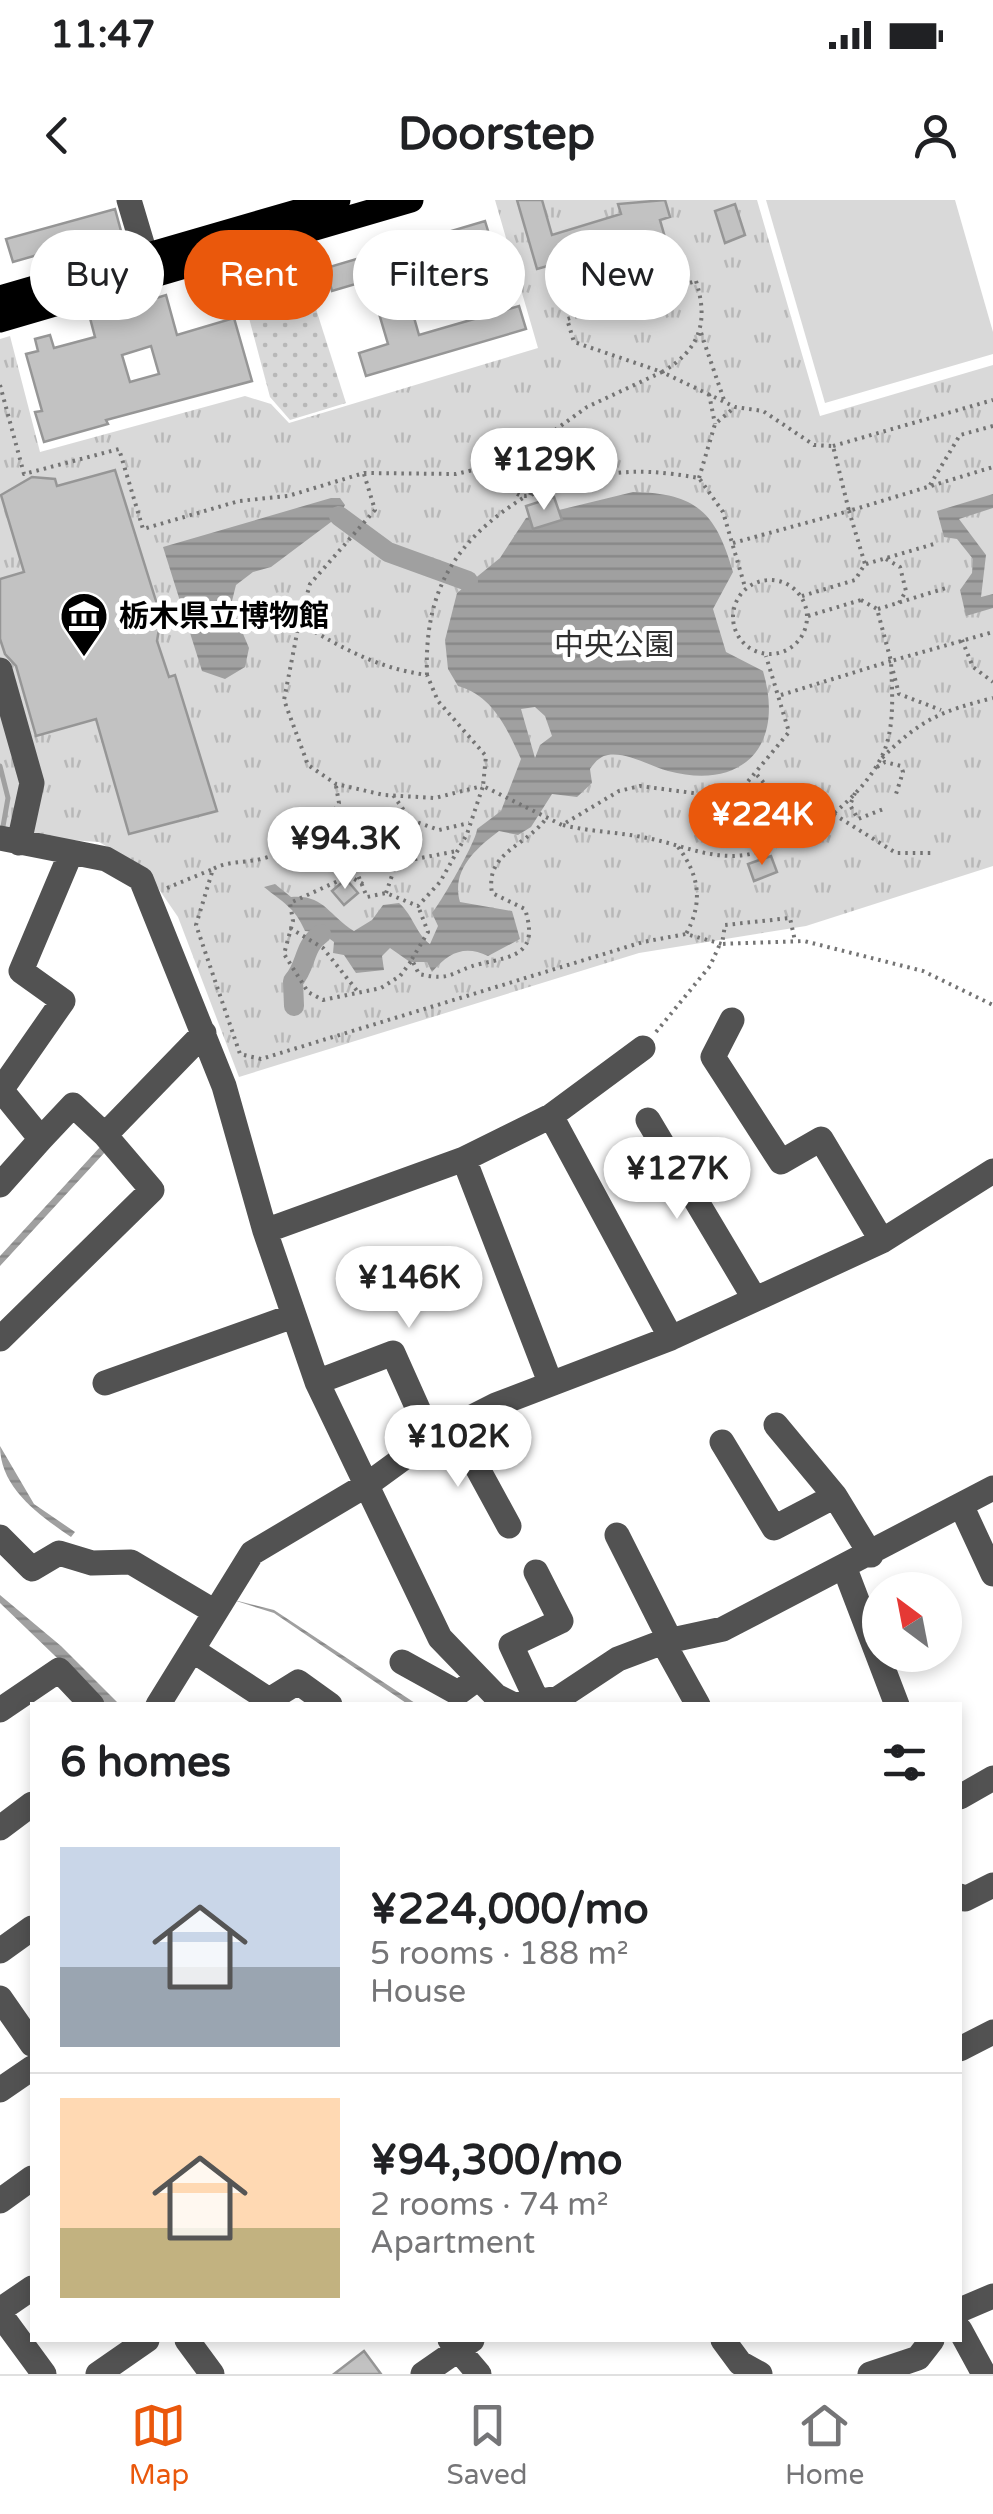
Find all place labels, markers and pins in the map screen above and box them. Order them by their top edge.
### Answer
pin: ¥129K [474,428,614,513]
museum icon: 栃木県立博物館 [58,590,110,658]
place label: 栃木県立博物館 [119,598,329,635]
pin: ¥224K [692,783,832,868]
pin: ¥94.3K [264,807,426,892]
pin: ¥127K [607,1137,747,1222]
pin: ¥146K [339,1246,479,1331]
pin: ¥102K [388,1405,528,1490]

